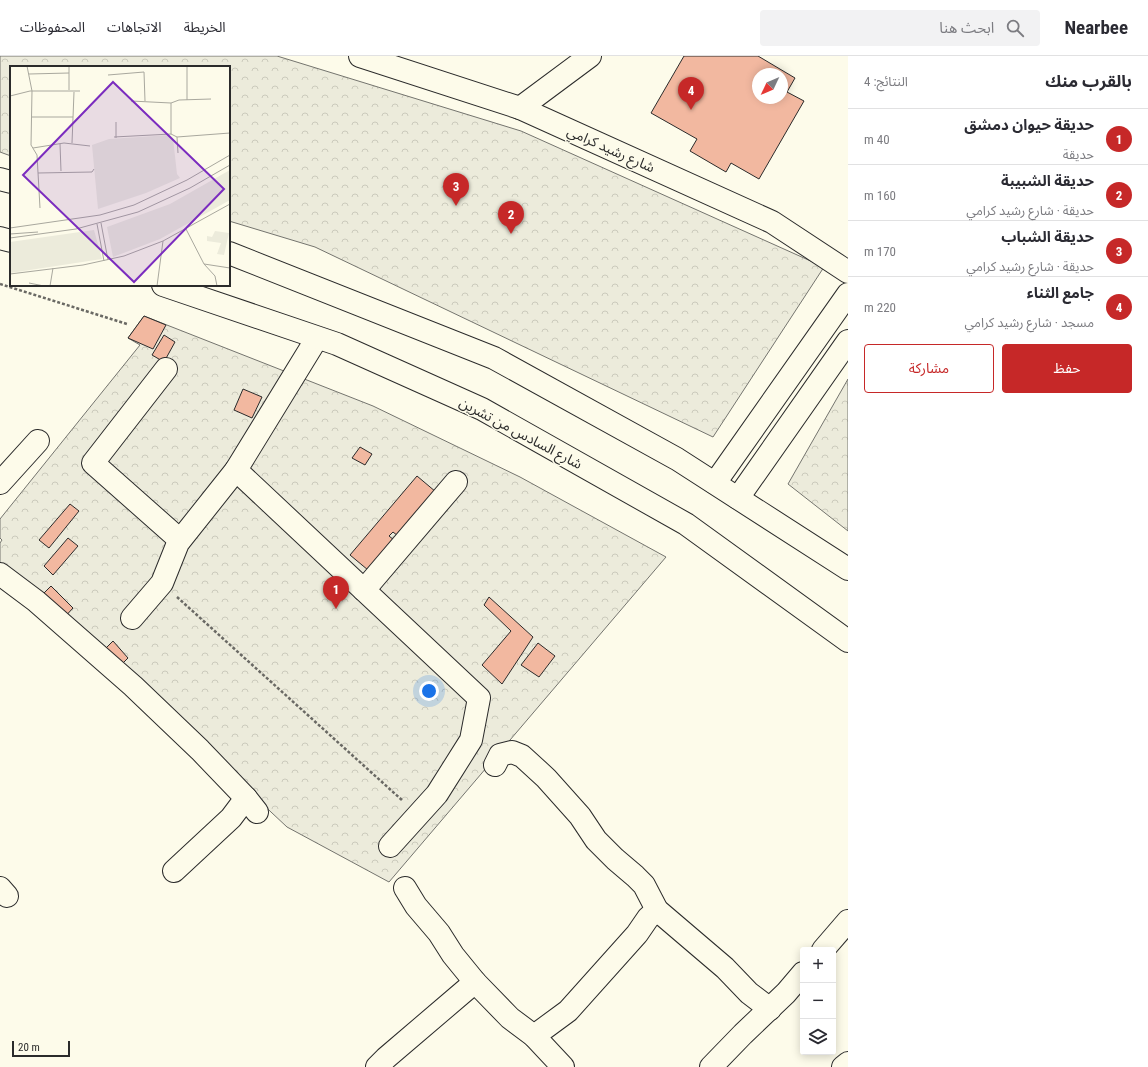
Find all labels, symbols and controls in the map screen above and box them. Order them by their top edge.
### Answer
search box [760,10,1040,46]
text: Nearbee [1064,16,1128,39]
icon: search [1004,17,1026,39]
text: المحفوظات [20,19,85,35]
text: الاتجاهات [107,19,162,35]
text: الخريطة [184,19,226,35]
text: ابحث هنا [939,19,994,37]
inset map [10,66,230,286]
north arrow [752,68,788,104]
text: بالقرب منك [1045,71,1132,91]
text: النتائج: 4 [864,74,908,89]
pin: 4 [678,77,704,110]
text: حديقة حيوان دمشق [964,116,1094,134]
street label: شارع رشيد كرامي [563,123,657,178]
text: 40 m [864,132,890,147]
text: 1 [1116,132,1122,147]
text: حديقة [1063,147,1094,162]
text: حديقة الشبيبة [1001,172,1094,190]
pin: 3 [443,173,469,206]
text: 160 m [864,188,896,203]
text: 2 [1116,188,1122,203]
pin: 2 [498,201,524,234]
text: حديقة · شارع رشيد كرامي [966,203,1094,218]
text: حديقة الشباب [1001,228,1094,246]
text: 170 m [864,244,896,259]
text: 3 [1116,244,1122,259]
text: حديقة · شارع رشيد كرامي [966,259,1094,274]
text: جامع الثناء [1027,284,1094,302]
text: 220 m [864,300,896,315]
text: 4 [1116,300,1122,315]
text: مسجد · شارع رشيد كرامي [964,315,1094,330]
button: مشاركة [864,344,994,393]
button: حفظ [1002,344,1132,393]
street label: شارع السادس من تشرين [455,394,585,475]
pin: 1 [323,576,349,609]
your location [419,681,439,701]
map controls [800,947,836,1055]
button: + [800,947,836,983]
button: − [800,983,836,1019]
button: layers [800,1019,836,1055]
scale bar [12,1039,70,1058]
text: 20 m [18,1041,40,1054]

